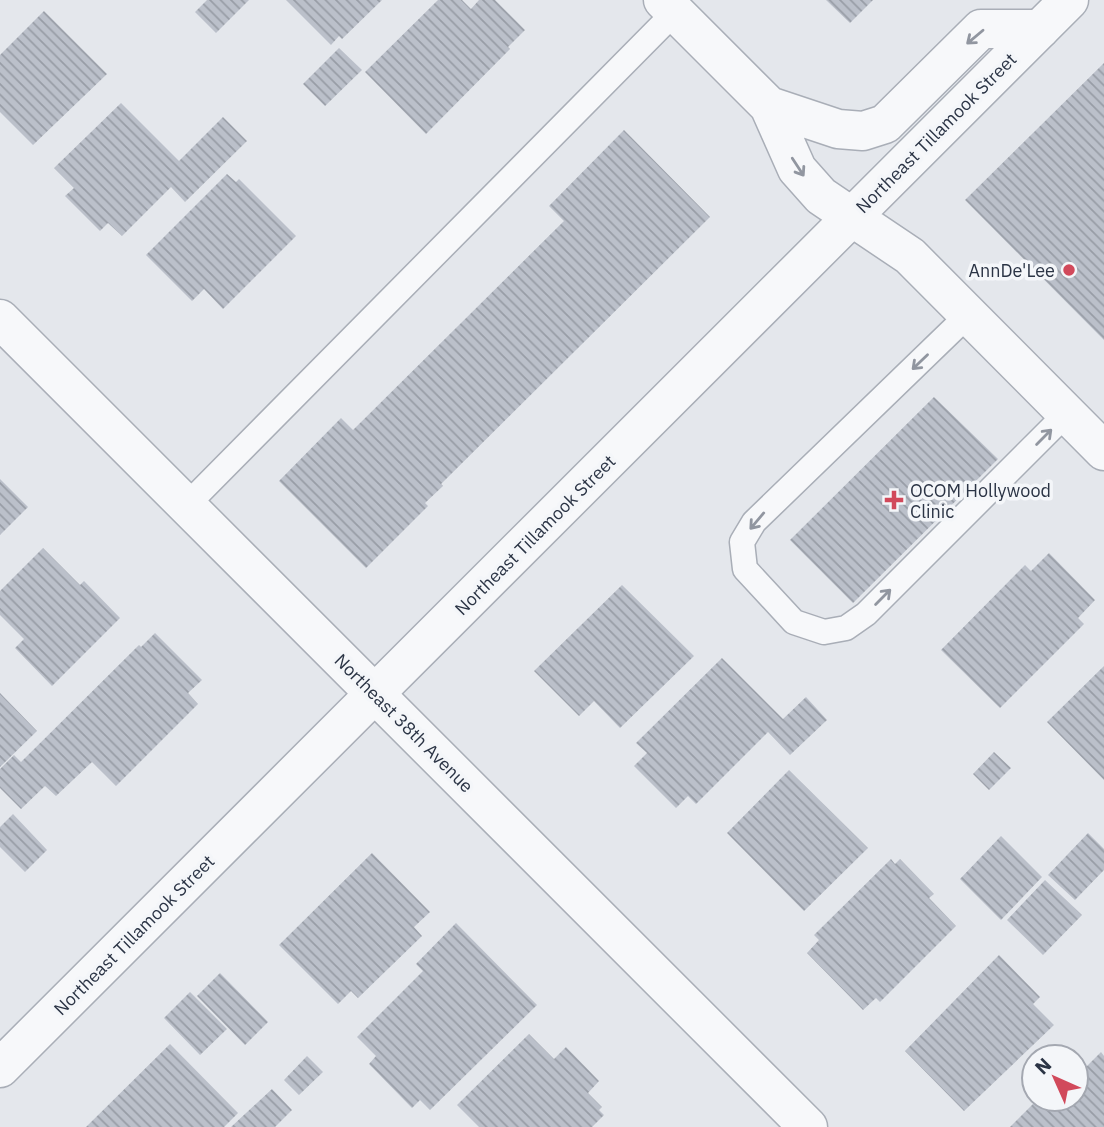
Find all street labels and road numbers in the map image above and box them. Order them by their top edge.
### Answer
street label: Northeast Tillamook Street [851,48,1021,218]
street label: Northeast Tillamook Street [450,450,620,620]
street label: Northeast 38th Avenue [330,649,478,797]
street label: Northeast Tillamook Street [49,850,219,1020]

